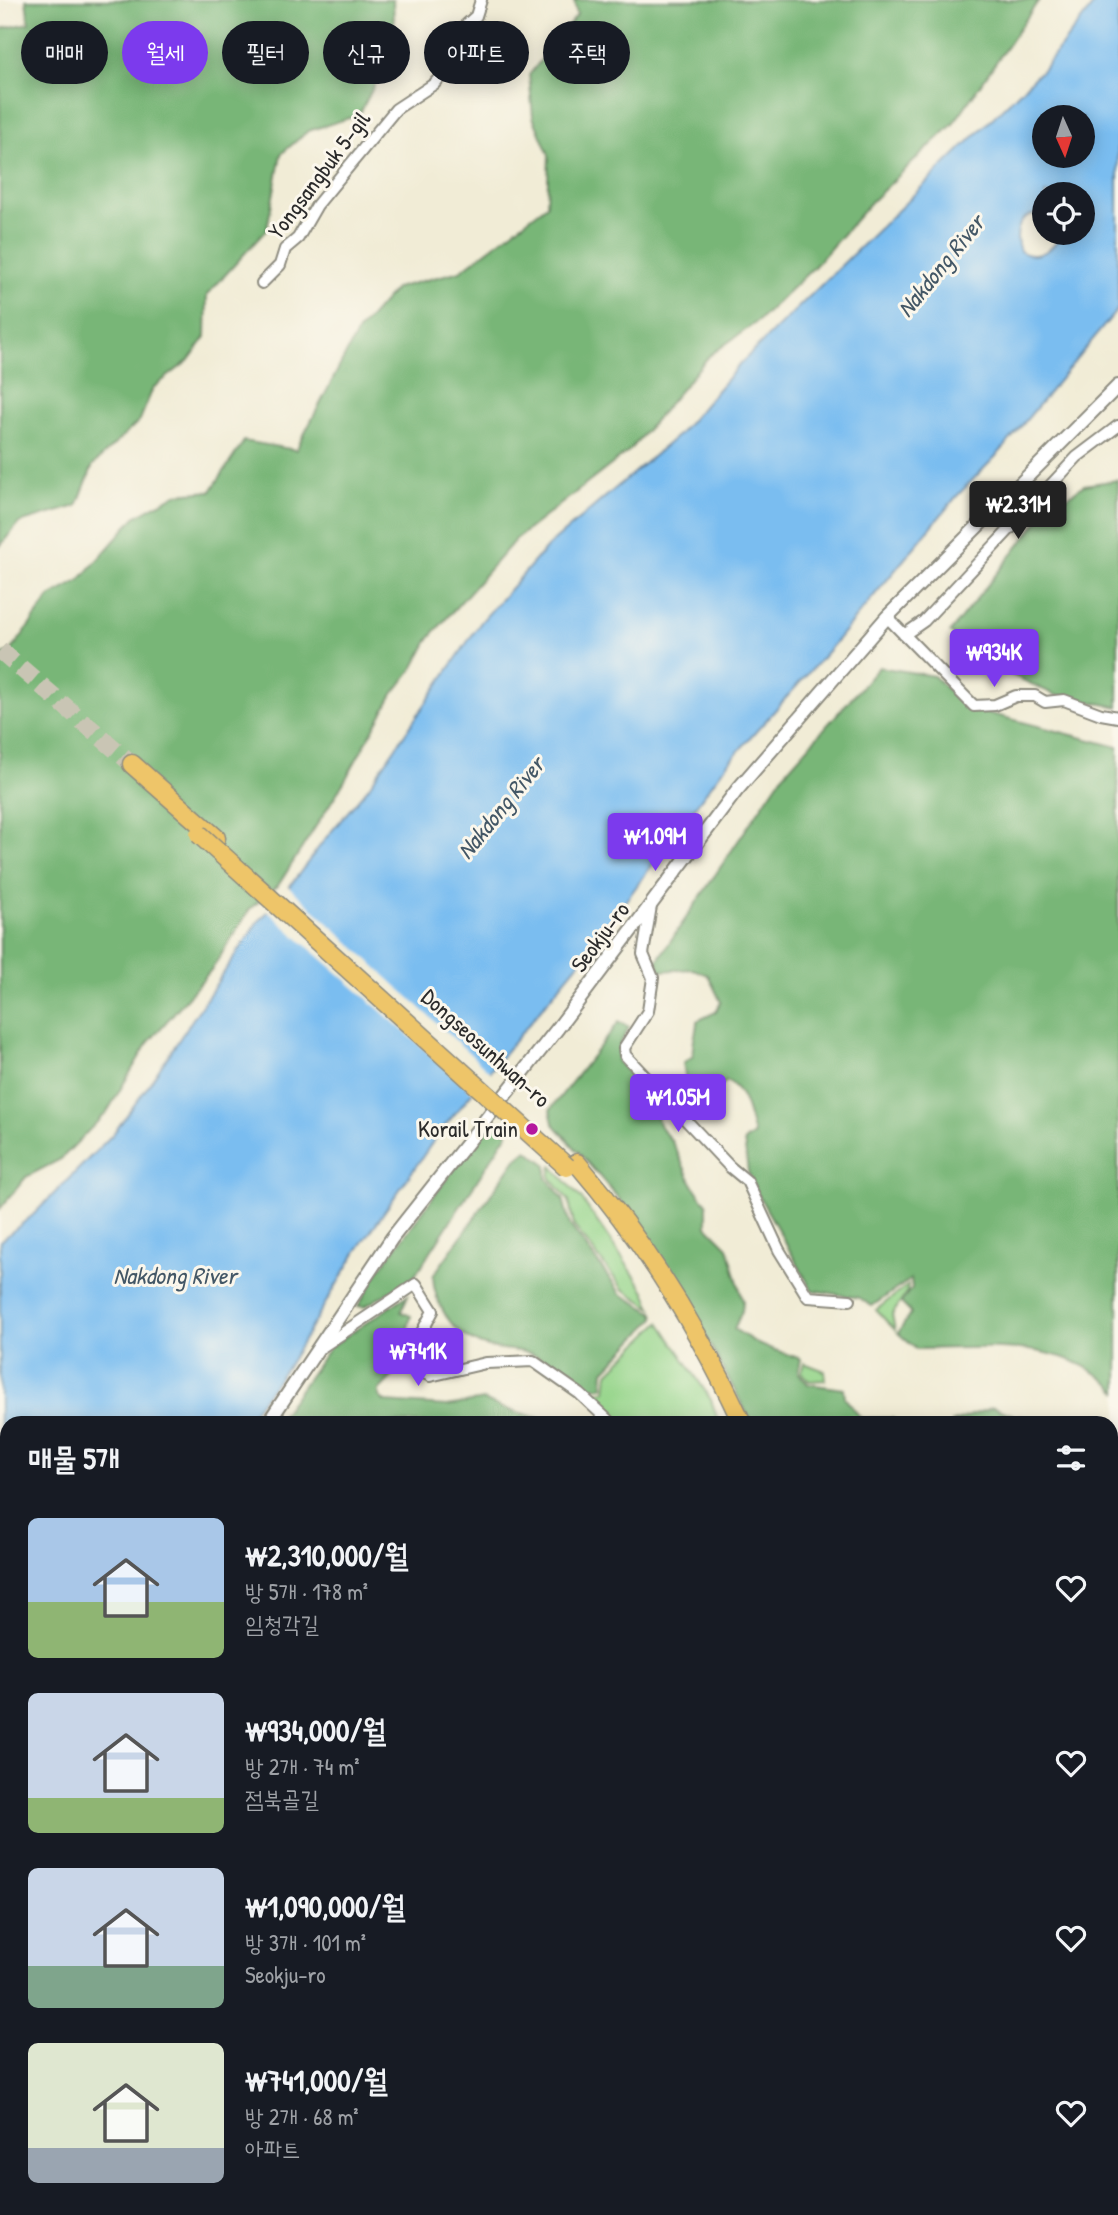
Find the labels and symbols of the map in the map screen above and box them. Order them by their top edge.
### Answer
street label: Yongsangbuk 5-gil [260,104,377,245]
north arrow [1032,105,1096,168]
water label: Nakdong River [889,205,994,324]
pin: ₩2.31M [961,482,1075,541]
pin: ₩934K [945,630,1043,689]
water label: Nakdong River [449,747,554,866]
pin: ₩1.09M [598,814,712,873]
street label: Seokju-ro [563,895,636,978]
street label: Dongseosunhwan-ro [415,981,558,1114]
pin: ₩1.05M [621,1074,735,1134]
place label: Korail Train [418,1113,518,1144]
marker: Korail Train [524,1121,540,1137]
water label: Nakdong River [114,1259,239,1292]
pin: ₩741K [369,1328,467,1388]

